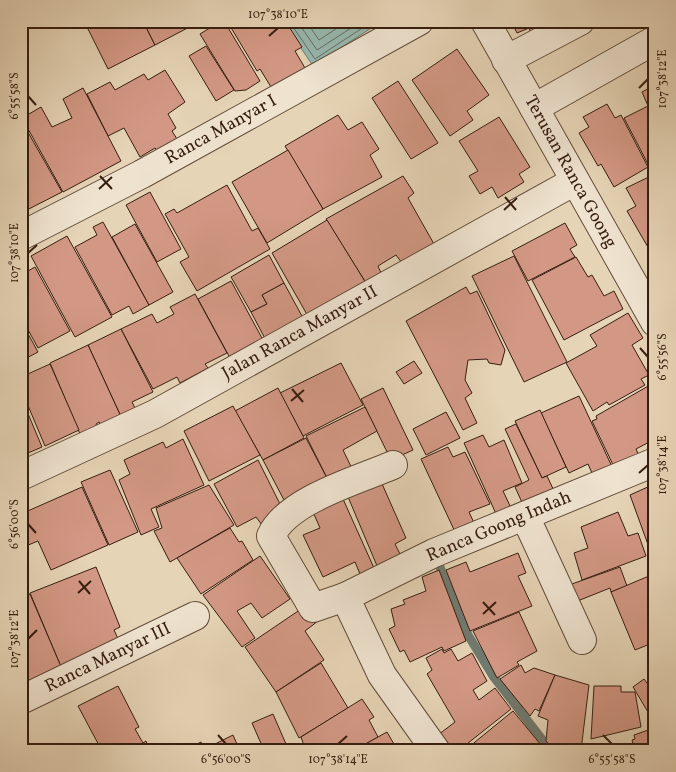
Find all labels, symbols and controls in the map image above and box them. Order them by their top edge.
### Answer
text: 107°38'10"E [248,7,308,23]
text: 107°38'12"E [655,50,671,109]
text: 6°55'58"S [7,72,23,120]
street label: Ranca Manyar I [160,89,282,171]
street label: Terusan Ranca Goong [518,91,622,253]
text: 107°38'10"E [7,223,23,283]
street label: Jalan Ranca Manyar II [218,280,382,386]
text: 6°55'56"S [655,333,671,381]
text: 107°38'14"E [655,435,671,495]
street label: Ranca Goong Indah [423,485,576,569]
text: 6°56'00"S [7,499,23,549]
text: 107°38'12"E [7,610,23,669]
street label: Ranca Manyar III [41,617,175,699]
text: 6°56'00"S [201,752,251,768]
text: 107°38'14"E [308,752,368,768]
text: 6°55'58"S [588,752,636,768]

